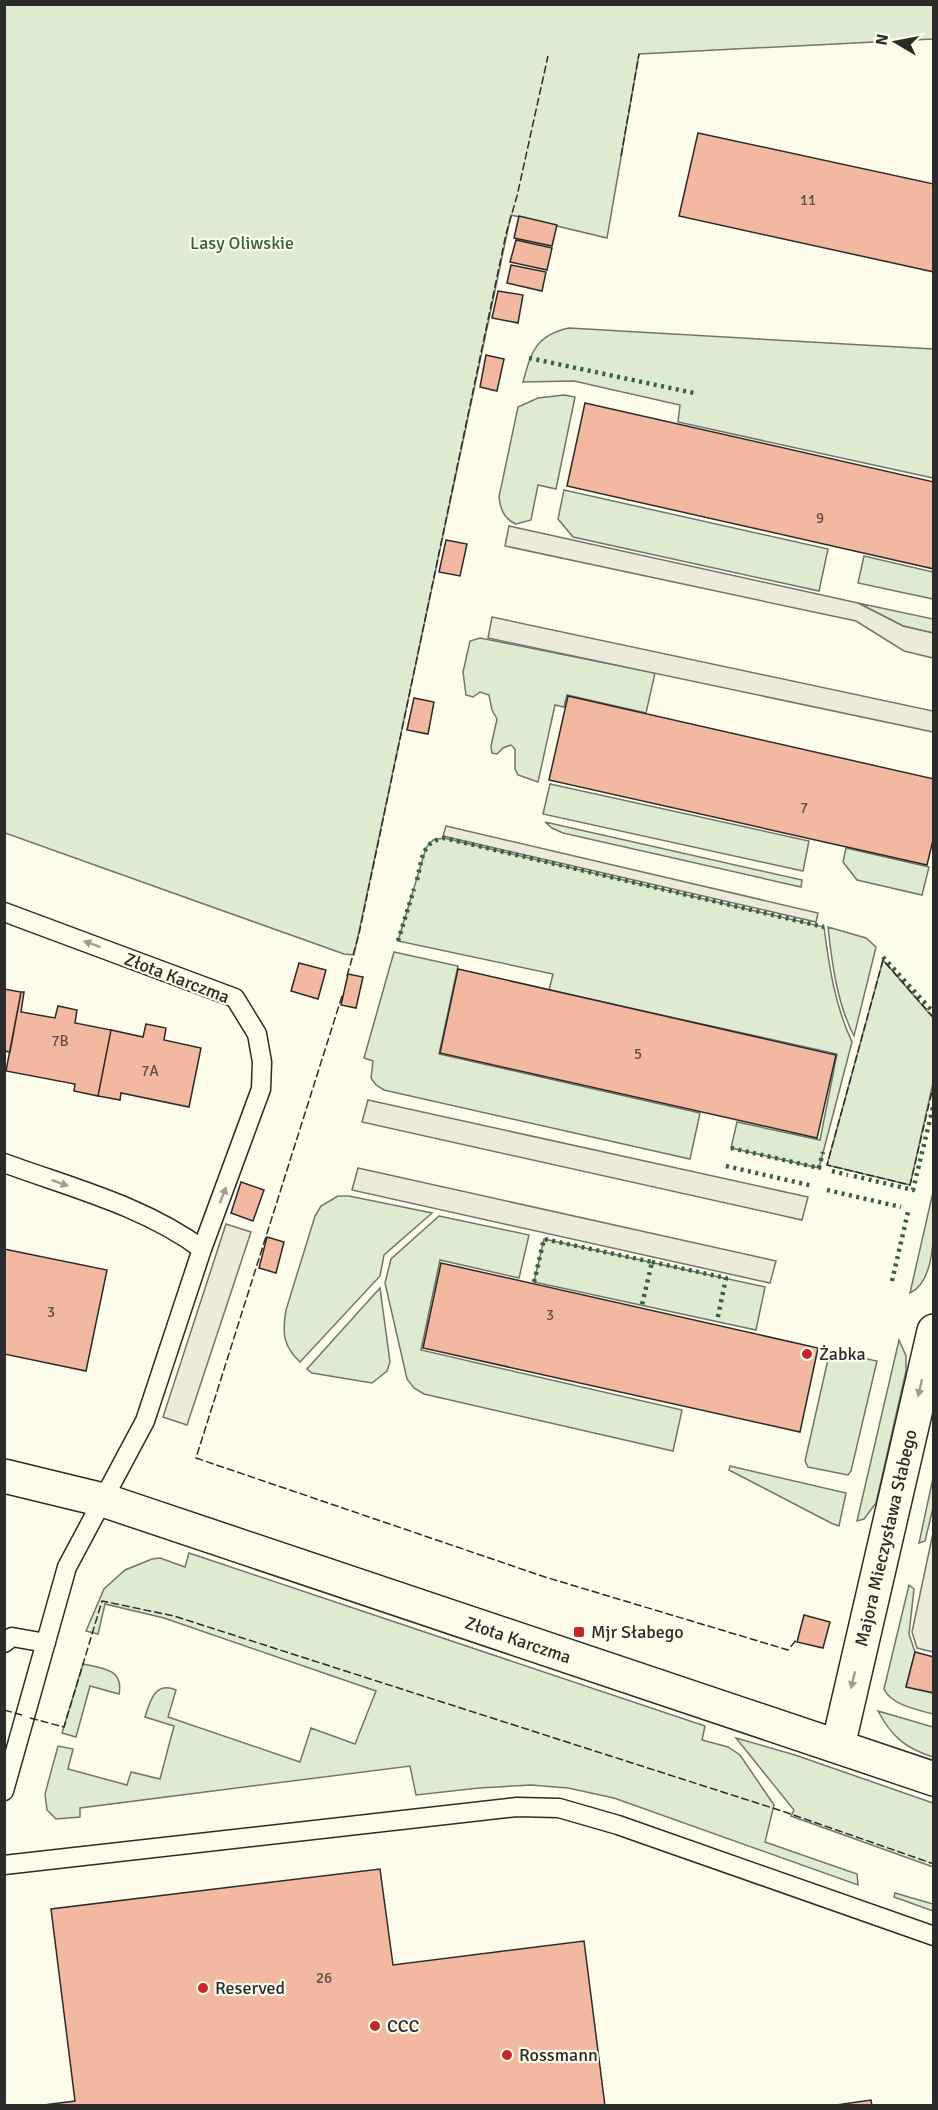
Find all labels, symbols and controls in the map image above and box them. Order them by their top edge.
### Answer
north arrow [866,12,926,72]
text: N [871,32,893,47]
house number: 11 [800,191,816,209]
park label: Lasy Oliwskie [190,232,294,254]
house number: 9 [816,509,824,527]
house number: 7 [800,799,808,817]
one-way arrow [83,939,101,949]
street label: Złota Karczma [121,948,233,1008]
house number: 7B [51,1032,69,1050]
house number: 5 [634,1045,642,1063]
house number: 7A [141,1062,159,1080]
one-way arrow [51,1179,69,1189]
one-way arrow [218,1185,228,1203]
house number: 3 [47,1303,55,1321]
house number: 3 [546,1306,554,1324]
place label: Żabka [819,1343,866,1365]
marker: Żabka [800,1347,814,1361]
one-way arrow [915,1379,925,1397]
street label: Majora Mieczysława Słabego [850,1427,922,1649]
street label: Złota Karczma [462,1612,574,1668]
place label: Mjr Słabego [591,1621,684,1643]
marker: Mjr Słabego [572,1625,586,1639]
one-way arrow [847,1671,857,1689]
house number: 26 [316,1969,332,1987]
place label: Reserved [215,1977,285,1999]
marker: Reserved [196,1981,210,1995]
place label: CCC [387,2015,419,2037]
marker: CCC [368,2019,382,2033]
place label: Rossmann [519,2044,598,2066]
marker: Rossmann [500,2048,514,2062]

